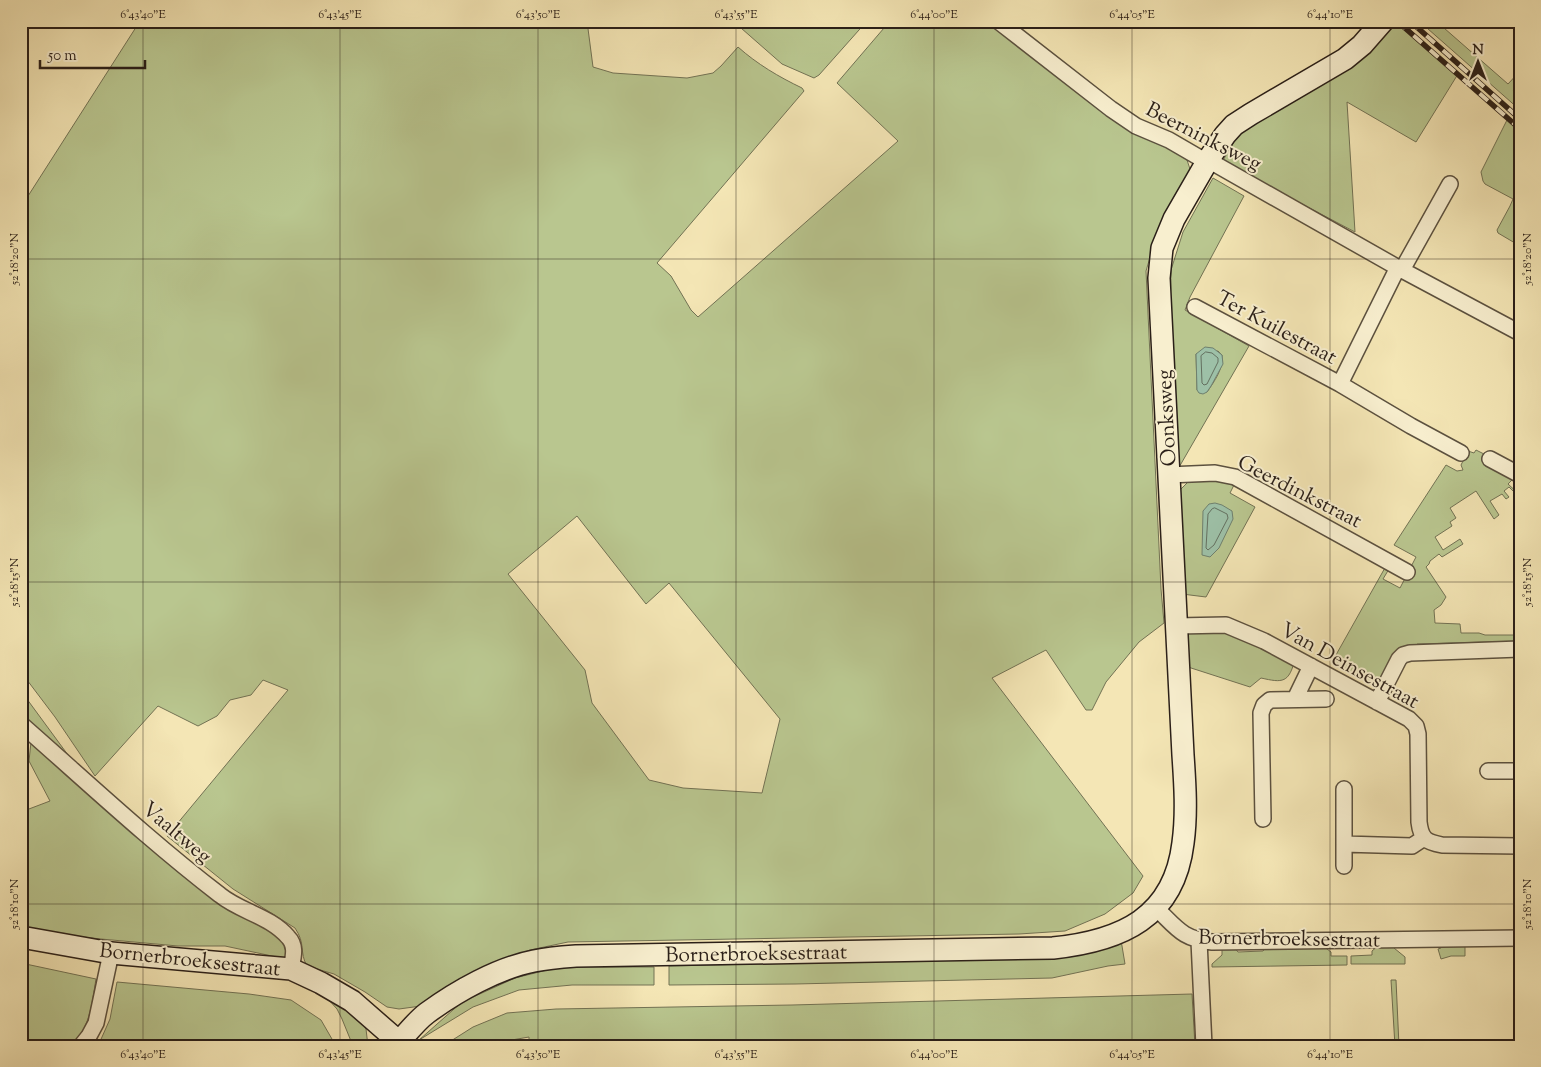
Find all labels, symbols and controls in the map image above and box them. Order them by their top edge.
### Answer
text: 6°43'40"E [120,6,166,24]
text: 6°43'45"E [318,6,363,24]
text: 6°43'50"E [516,6,561,24]
text: 6°43'55"E [715,6,758,24]
text: 6°44'00"E [910,6,958,24]
text: 6°44'05"E [1109,6,1156,24]
text: 6°44'10"E [1307,6,1354,24]
scale bar [40,38,145,70]
north arrow [1454,38,1504,88]
text: N [1472,41,1484,61]
text: 50 m [47,46,77,67]
street label: Beerninksweg [1140,96,1266,180]
text: 52°18'20"N [6,233,24,286]
text: 52°18'20"N [1519,233,1537,286]
street label: Ter Kuilestraat [1210,284,1342,373]
street label: Oonksweg [1150,369,1186,467]
street label: Geerdinkstraat [1232,449,1366,537]
text: 52°18'15"N [6,557,24,607]
text: 52°18'15"N [1519,557,1537,607]
street label: Van Deinsestraat [1274,616,1424,717]
street label: Vaaltweg [134,795,217,872]
text: 52°18'10"N [6,878,24,930]
text: 52°18'10"N [1519,878,1537,930]
street label: Bornerbroeksestraat [1198,923,1380,957]
street label: Bornerbroeksestraat [98,937,282,985]
street label: Bornerbroeksestraat [665,938,847,972]
text: 6°43'40"E [120,1046,166,1064]
text: 6°43'45"E [318,1046,363,1064]
text: 6°43'50"E [516,1046,561,1064]
text: 6°43'55"E [715,1046,758,1064]
text: 6°44'00"E [910,1046,958,1064]
text: 6°44'05"E [1109,1046,1156,1064]
text: 6°44'10"E [1307,1046,1354,1064]

